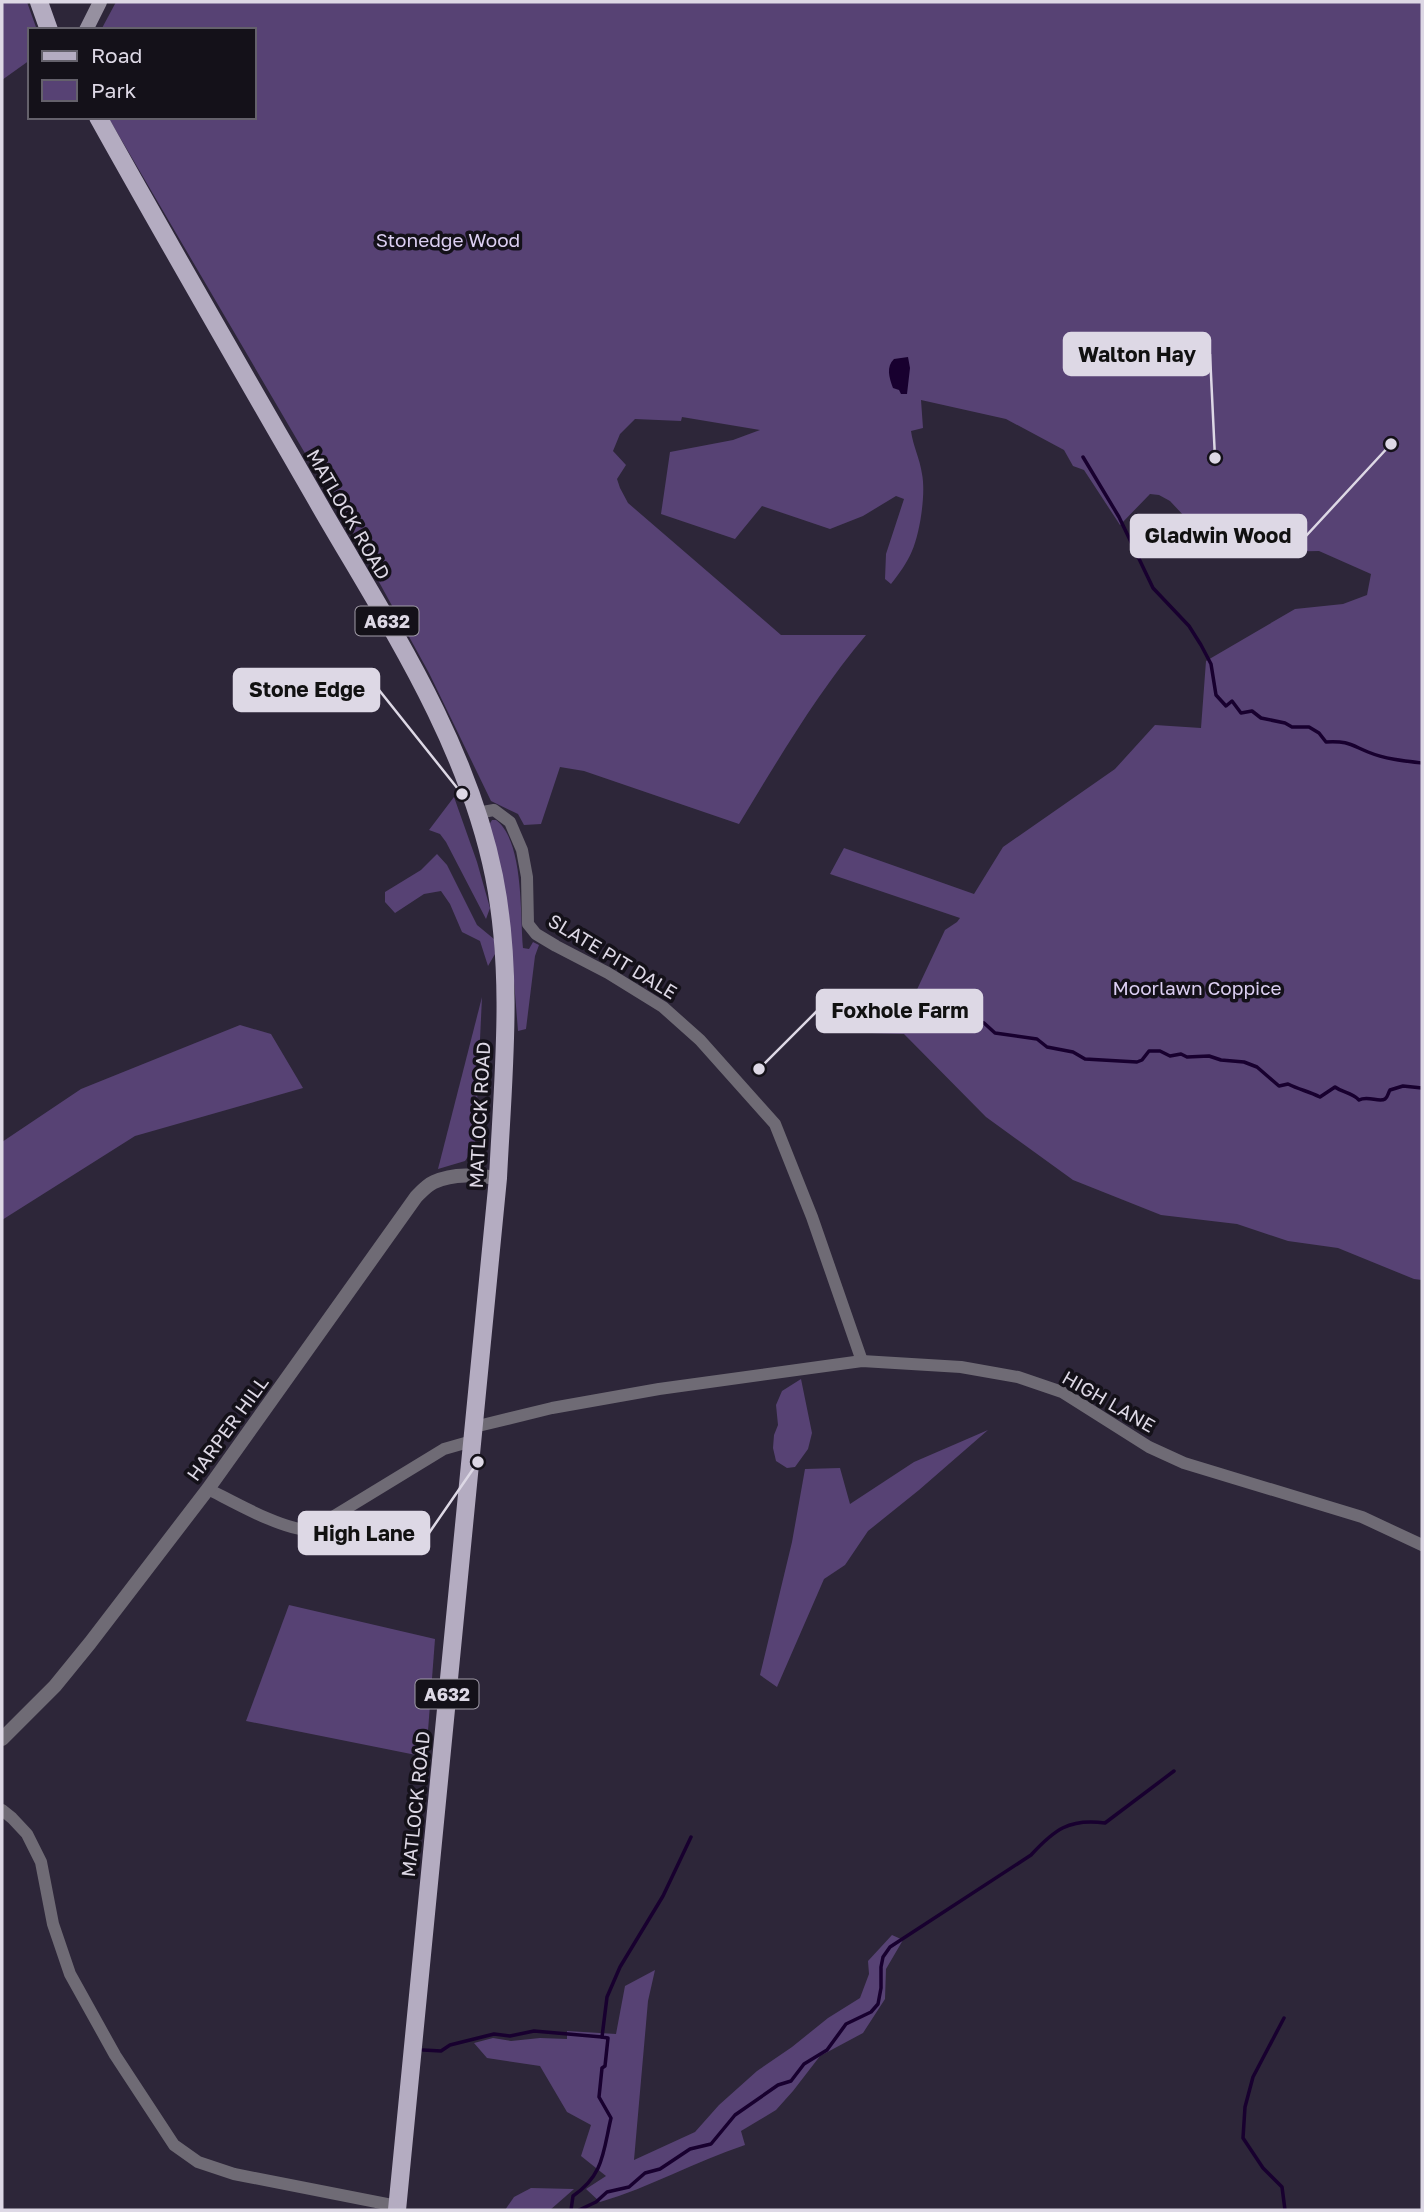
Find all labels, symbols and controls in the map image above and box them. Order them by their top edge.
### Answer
legend [28,28,256,119]
text: Road [91,42,142,68]
text: Park [91,77,137,103]
park label: Stonedge Wood [376,228,520,251]
callout: Walton Hay [1064,333,1210,375]
text: Walton Hay [1078,341,1196,367]
street label: MATLOCK ROAD [302,445,396,583]
callout: Gladwin Wood [1131,515,1306,557]
text: Gladwin Wood [1145,522,1291,548]
road number: A632 [356,606,418,636]
callout: Stone Edge [234,669,379,711]
text: Stone Edge [249,676,365,702]
street label: SLATE PIT DALE [545,909,681,1003]
park label: Moorlawn Coppice [1112,976,1282,999]
callout: Foxhole Farm [817,990,982,1032]
text: Foxhole Farm [831,997,969,1023]
street label: MATLOCK ROAD [464,1041,494,1189]
street label: HIGH LANE [1059,1365,1159,1437]
street label: HARPER HILL [181,1371,273,1485]
callout: High Lane [299,1512,429,1554]
text: High Lane [313,1520,415,1546]
road number: A632 [416,1680,478,1708]
street label: MATLOCK ROAD [396,1730,434,1878]

